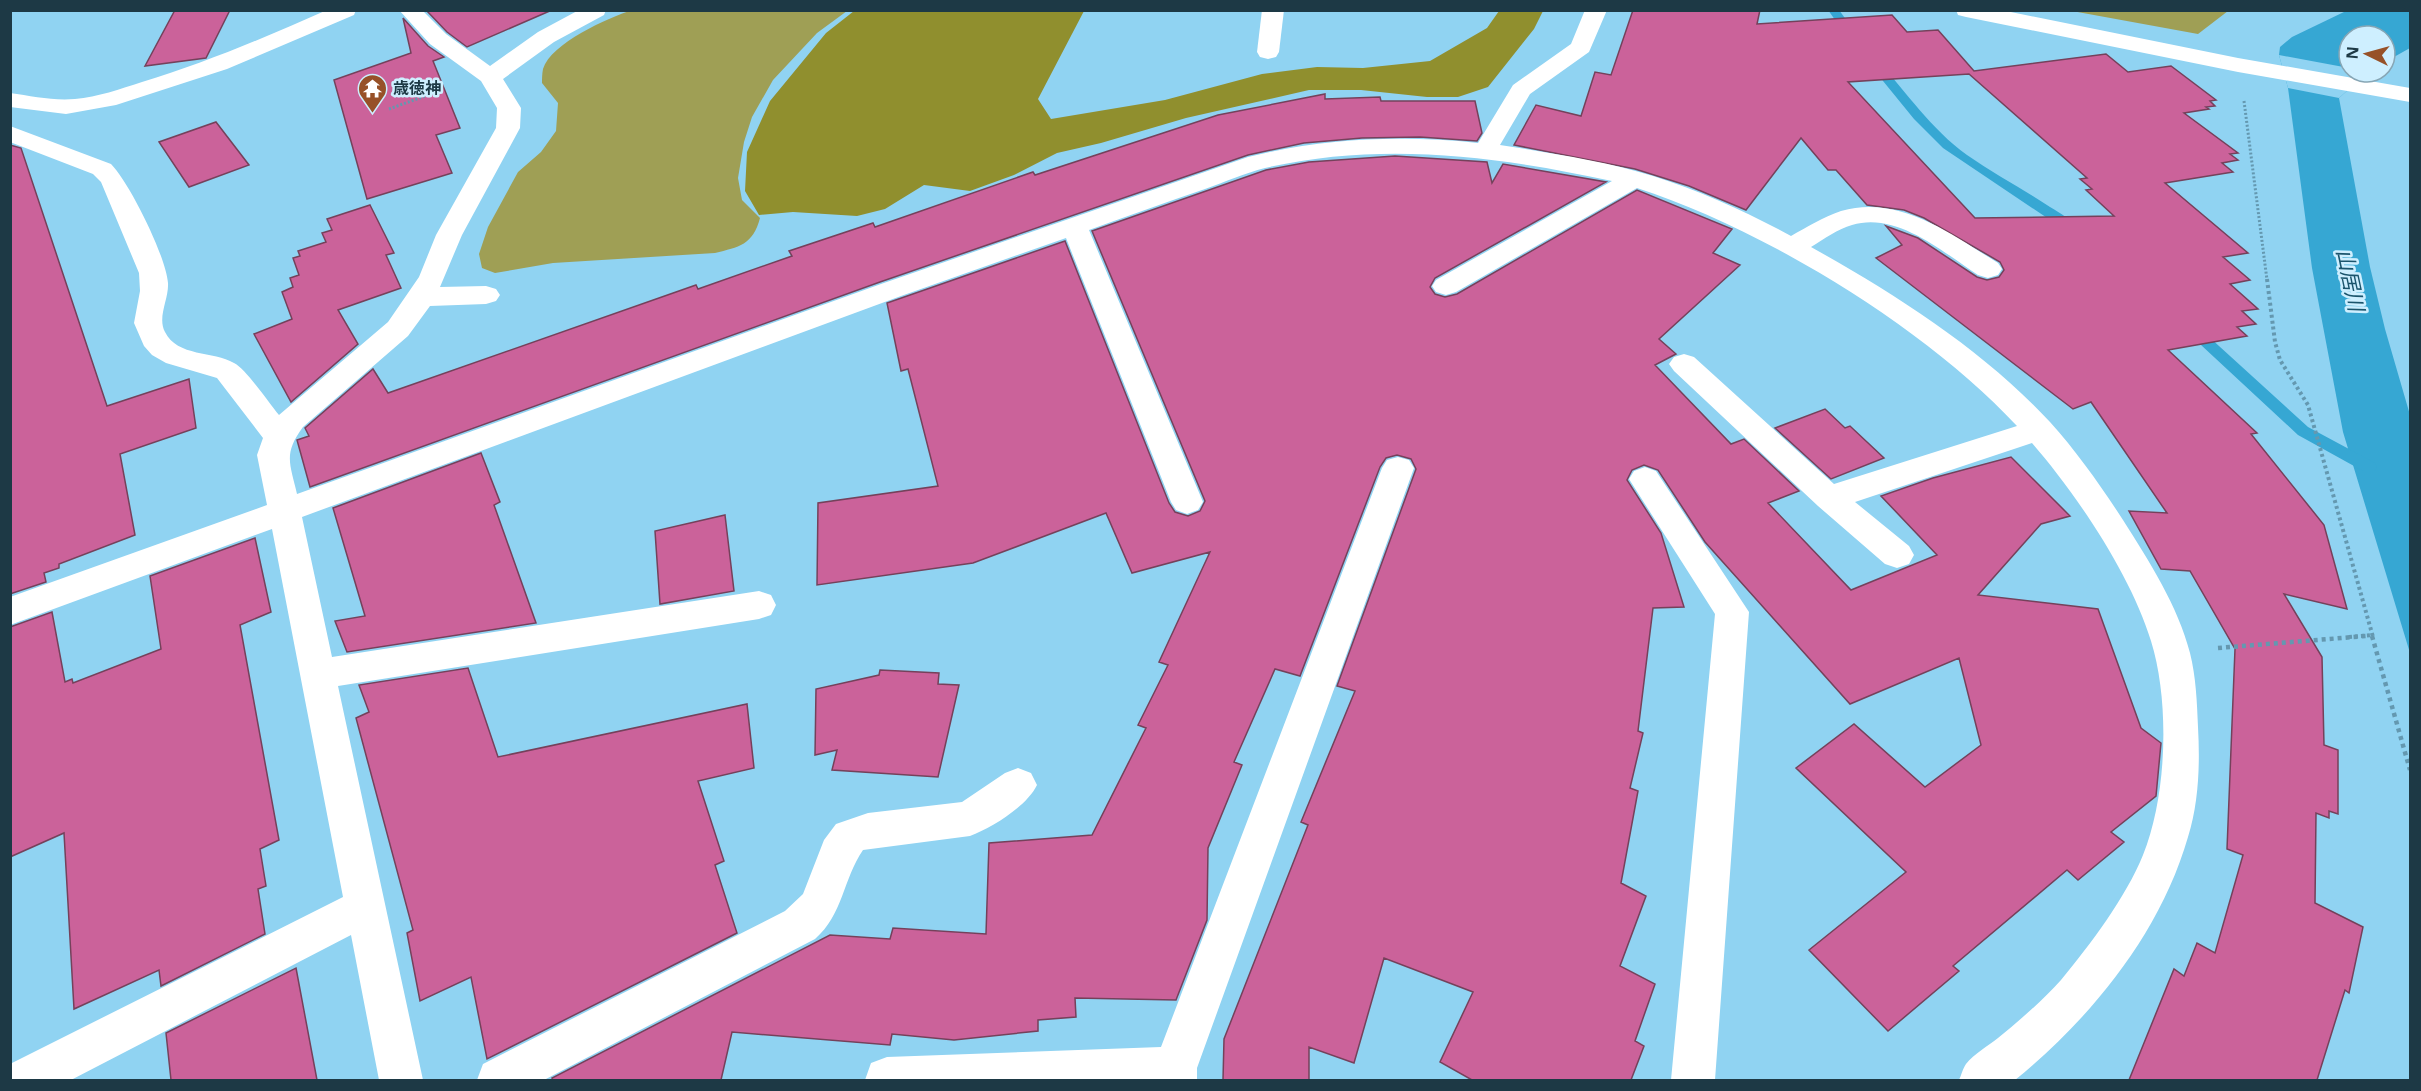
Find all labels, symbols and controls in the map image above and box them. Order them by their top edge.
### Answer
north arrow [2337,24,2397,84]
text: N [2341,45,2364,60]
temple icon: 歳徳神 [356,72,388,114]
place label: 歳徳神 [393,77,441,99]
water label: 山居川 [2331,246,2372,315]

